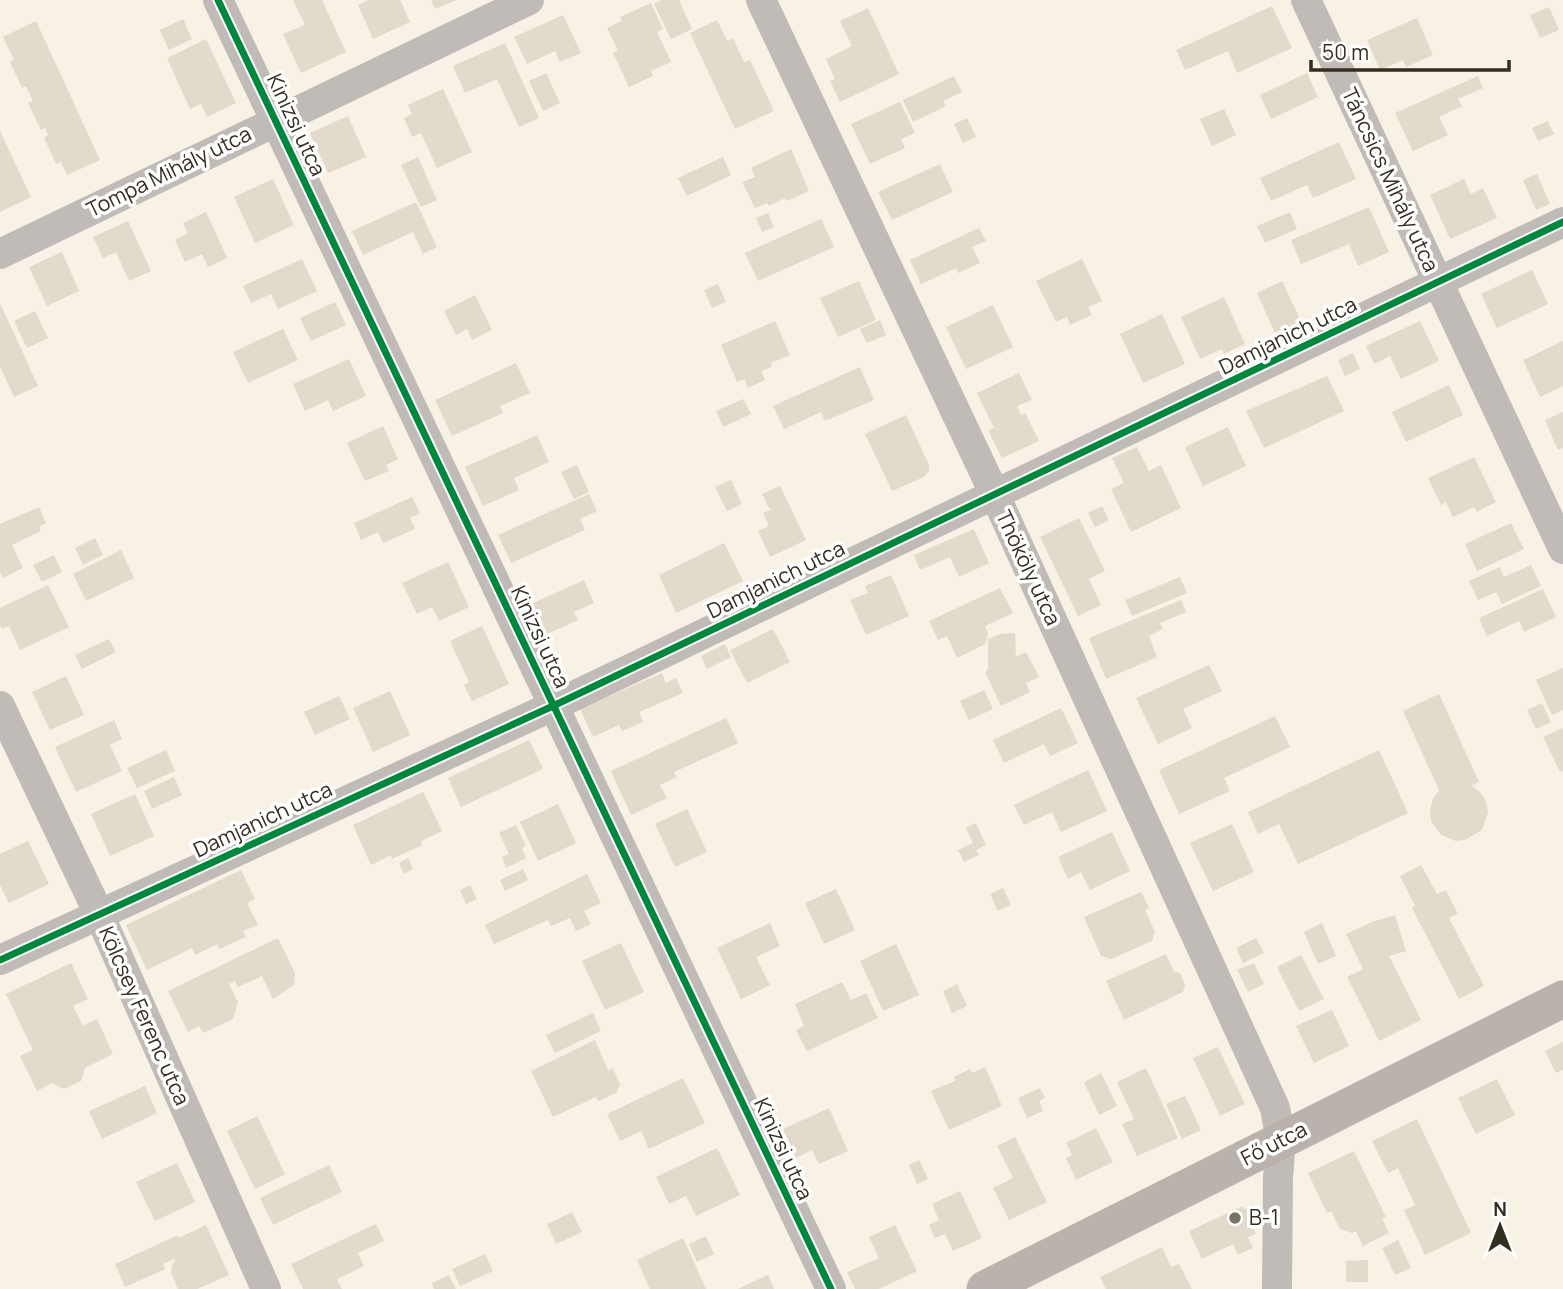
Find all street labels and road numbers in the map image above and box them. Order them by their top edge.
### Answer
street label: Kinizsi utca [261,69,333,180]
street label: Táncsics Mihály utca [1336,83,1446,276]
street label: Tompa Mihály utca [82,119,256,223]
street label: Damjanich utca [1214,290,1361,381]
street label: Thököly utca [990,506,1068,630]
street label: Damjanich utca [702,534,849,625]
street label: Kinizsi utca [505,581,577,692]
street label: Damjanich utca [189,775,336,863]
street label: Kölcsey Ferenc utca [93,922,197,1109]
street label: Kinizsi utca [748,1093,820,1204]
street label: Fő utca [1236,1115,1311,1172]

